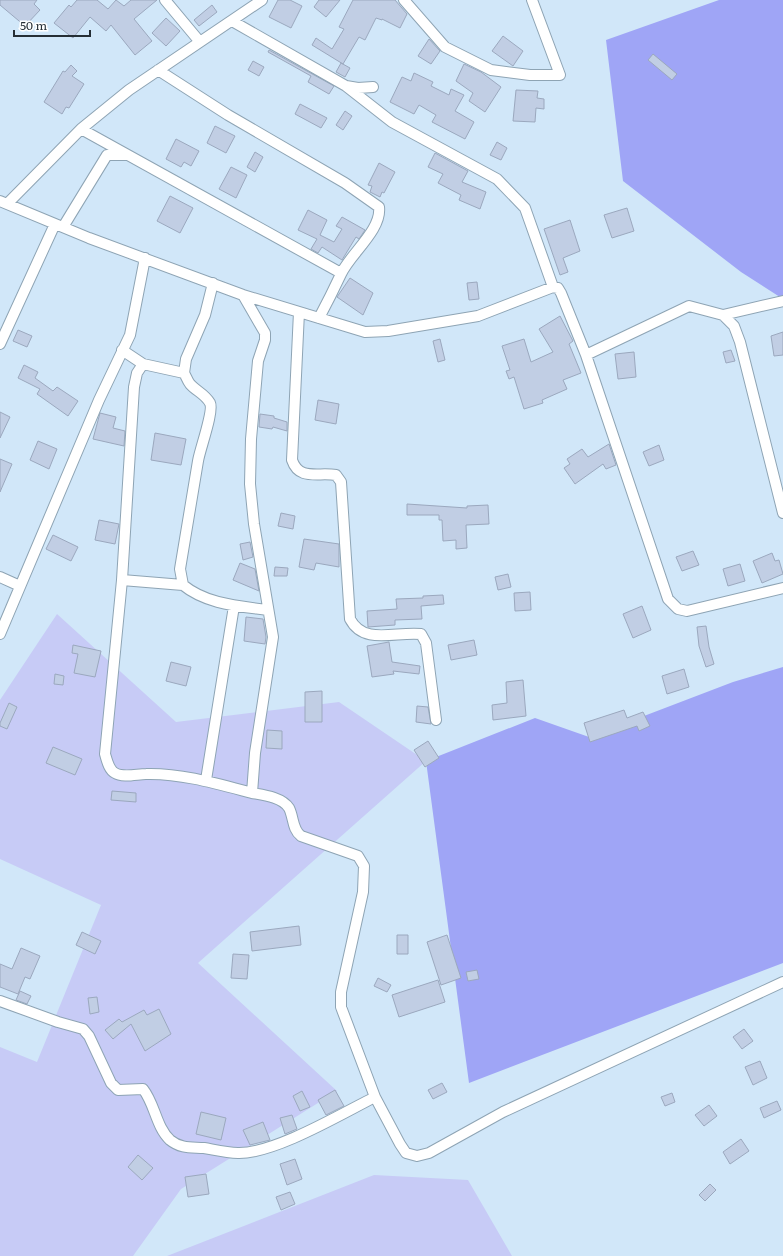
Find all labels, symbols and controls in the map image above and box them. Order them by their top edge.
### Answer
scale bar [14,12,90,38]
text: 50 m [20,16,47,34]

